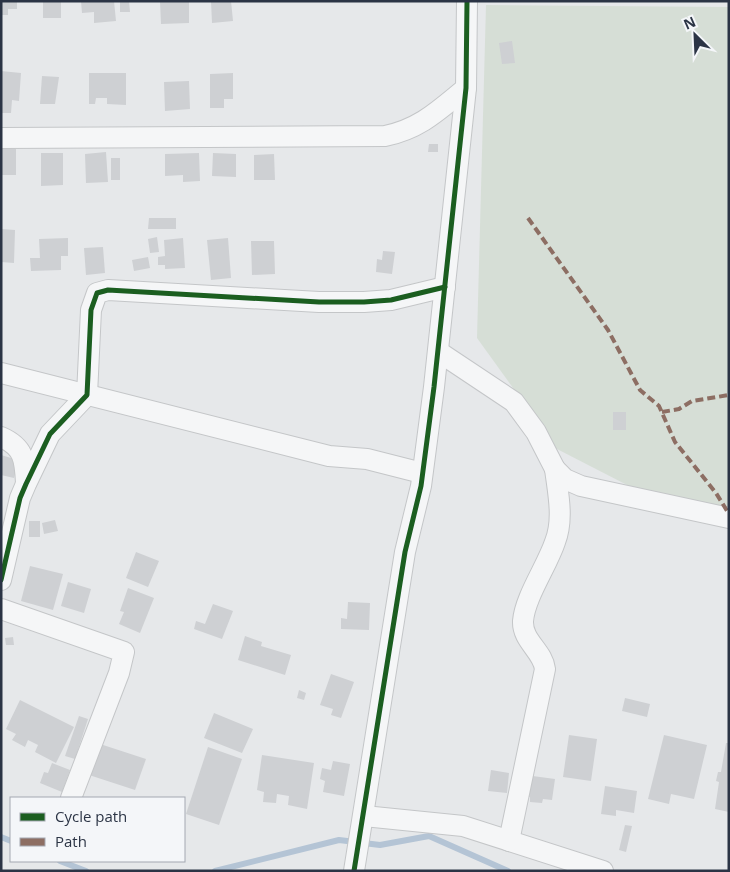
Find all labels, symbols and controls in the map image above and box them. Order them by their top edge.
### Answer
north arrow [670,10,720,60]
text: N [680,12,699,34]
legend [10,797,185,862]
text: Cycle path [55,806,127,826]
text: Path [55,831,87,851]

